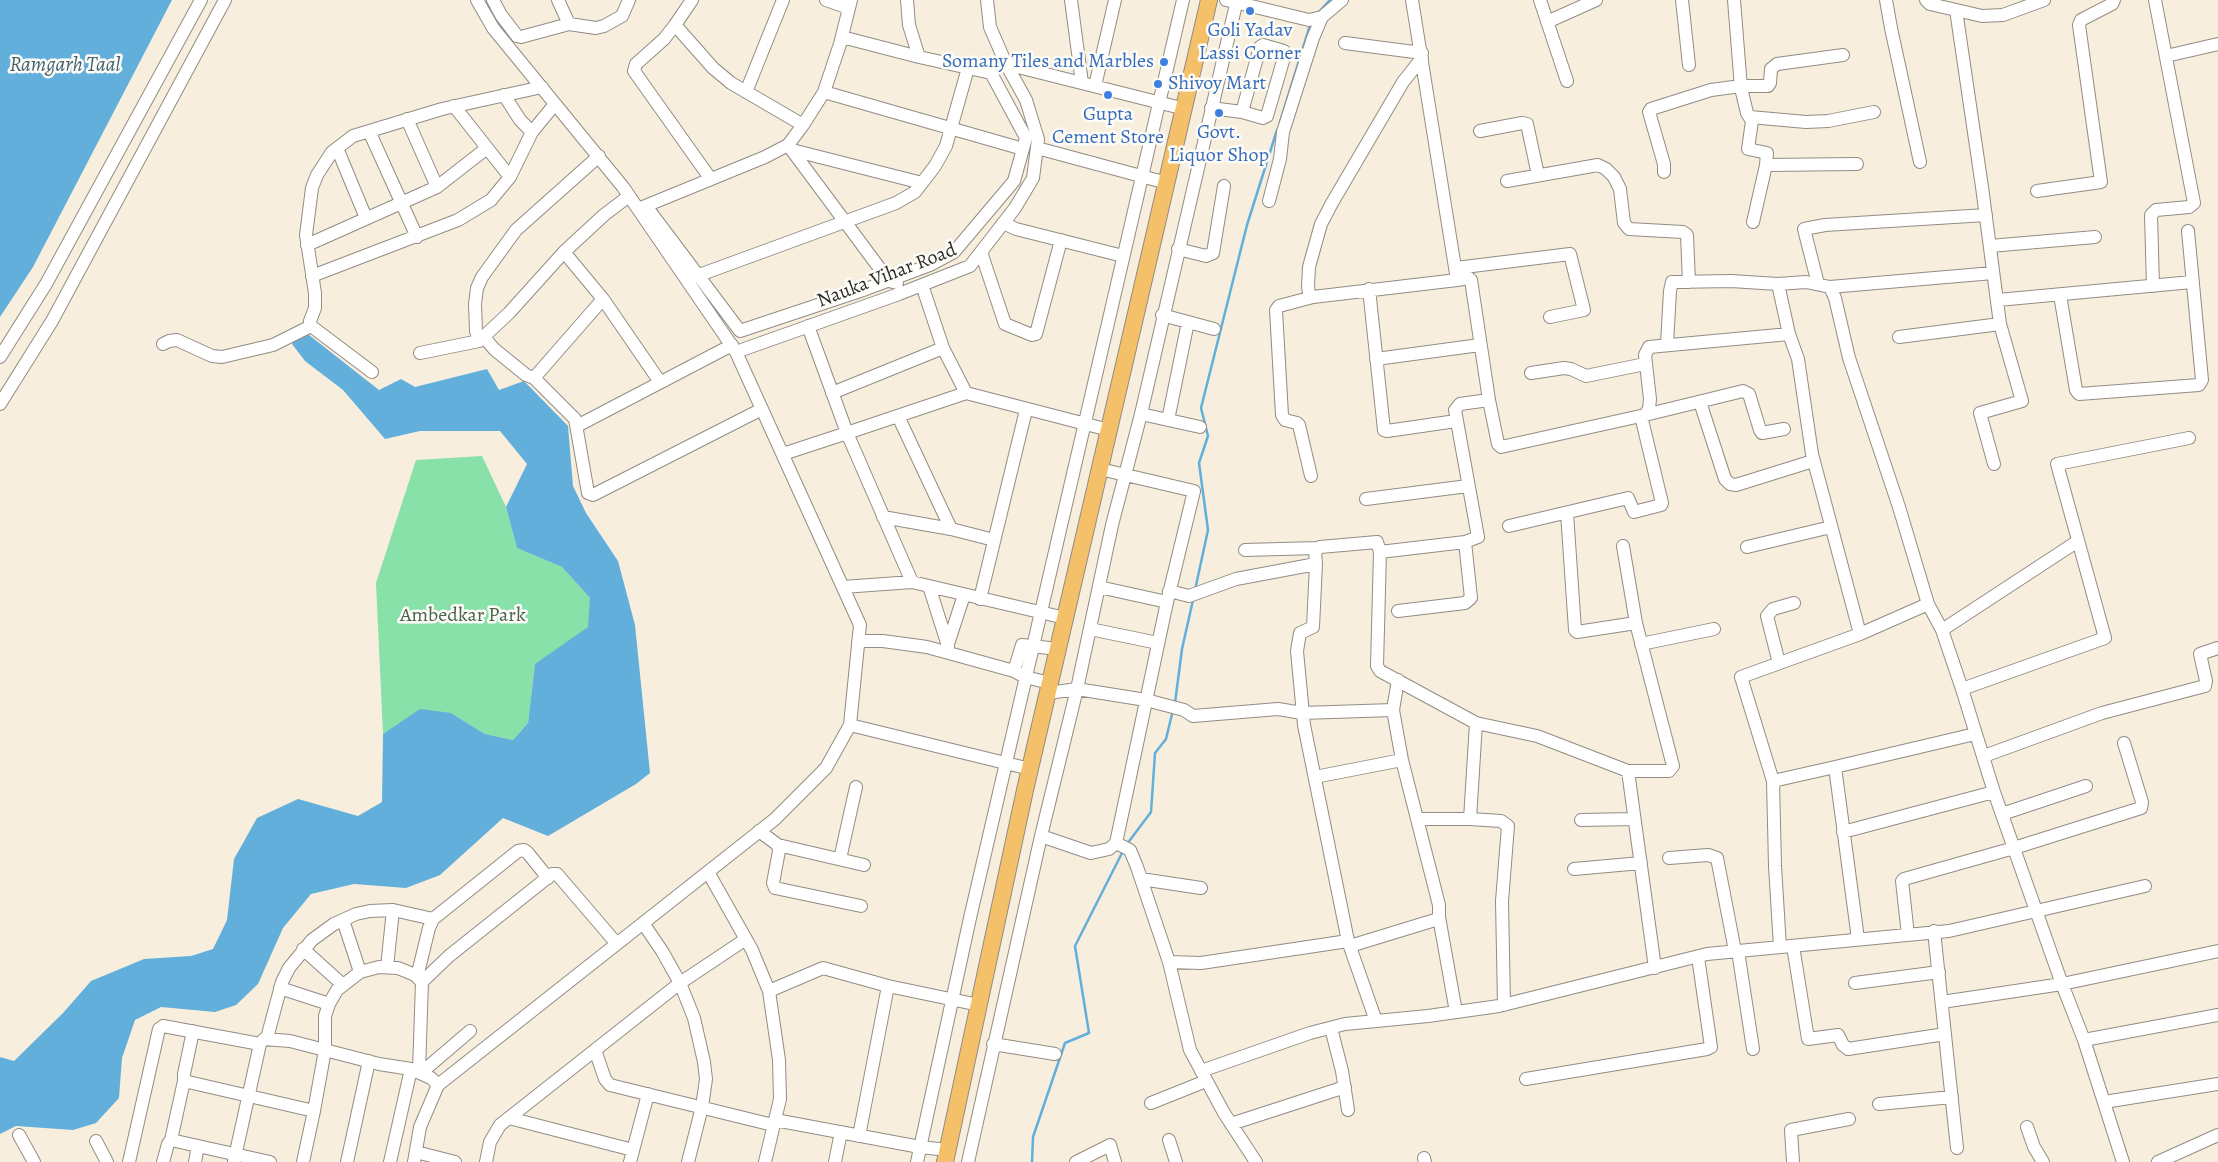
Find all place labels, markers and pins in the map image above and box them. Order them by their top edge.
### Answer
marker: Goli Yadav Lassi Corner [1244,5,1256,17]
place label: Goli Yadav Lassi Corner [1199,19,1301,66]
place label: Somany Tiles and Marbles [942,50,1154,74]
marker: Somany Tiles and Marbles [1158,56,1170,68]
place label: Shivoy Mart [1168,72,1266,96]
marker: Shivoy Mart [1152,78,1164,90]
marker: Gupta Cement Store [1102,89,1114,101]
place label: Gupta Cement Store [1052,103,1164,150]
marker: Govt. Liquor Shop [1213,107,1225,119]
place label: Govt. Liquor Shop [1169,121,1269,168]

